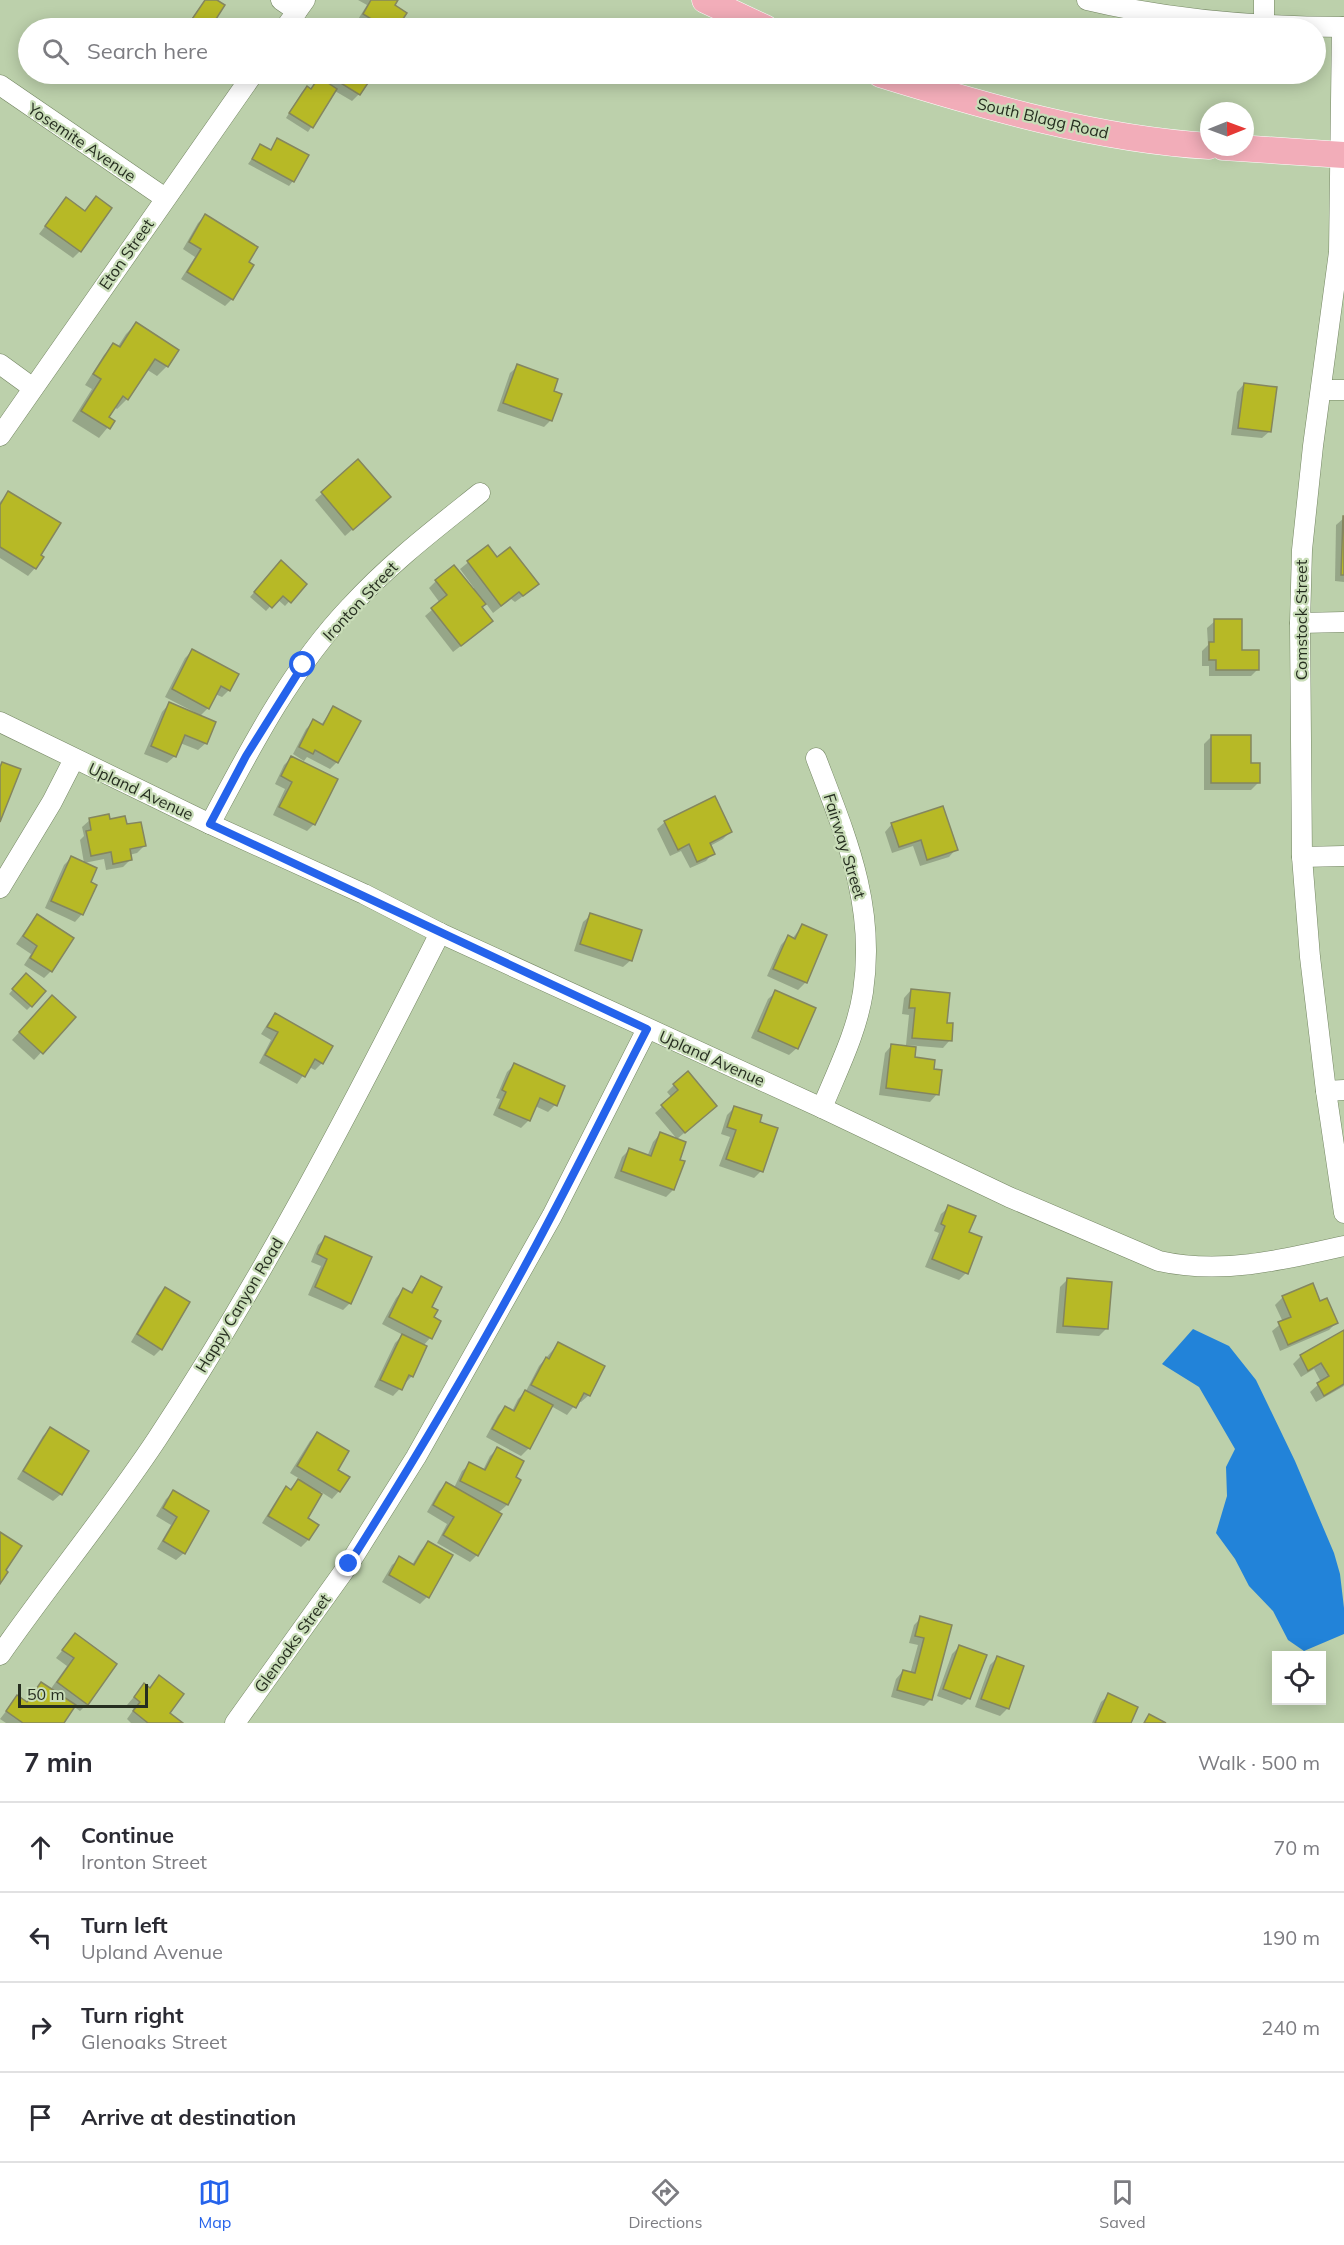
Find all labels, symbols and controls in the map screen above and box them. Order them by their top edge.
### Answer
search box [18,18,1326,84]
icon: search [39,35,72,68]
text: Search here [87,37,208,65]
street label: South Blagg Road [975,93,1111,143]
street label: Yosemite Avenue [23,98,140,186]
north arrow [1200,102,1254,156]
street label: Eton Street [94,214,158,293]
street label: Ironton Street [318,557,402,645]
street label: Comstock Street [1291,559,1311,680]
route start [289,651,315,677]
street label: Upland Avenue [85,758,197,824]
street label: Fairway Street [820,791,871,901]
street label: Upland Avenue [656,1026,768,1090]
street label: Happy Canyon Road [191,1234,287,1376]
route end [335,1550,361,1576]
street label: Glenoaks Street [250,1590,335,1696]
map controls [1272,1651,1326,1705]
button: locate [1272,1651,1326,1705]
scale bar [18,1681,148,1708]
text: 50 m [27,1684,64,1704]
text: 7 min [24,1746,93,1779]
text: Walk · 500 m [1198,1750,1320,1775]
text: Continue [81,1821,174,1849]
icon: ahead [24,1831,57,1864]
text: 70 m [1273,1835,1320,1860]
text: Ironton Street [81,1849,207,1874]
text: Turn left [81,1911,168,1939]
icon: left [24,1921,57,1954]
text: 190 m [1261,1925,1320,1950]
text: Upland Avenue [81,1939,223,1964]
text: Turn right [81,2001,184,2029]
icon: right [24,2011,57,2044]
text: 240 m [1261,2015,1320,2040]
text: Glenoaks Street [81,2029,227,2054]
icon: arrive [24,2101,57,2134]
text: Arrive at destination [81,2103,296,2131]
tab: Map [198,2176,231,2232]
tab: Directions [628,2176,702,2232]
tab: Saved [1099,2176,1146,2232]

